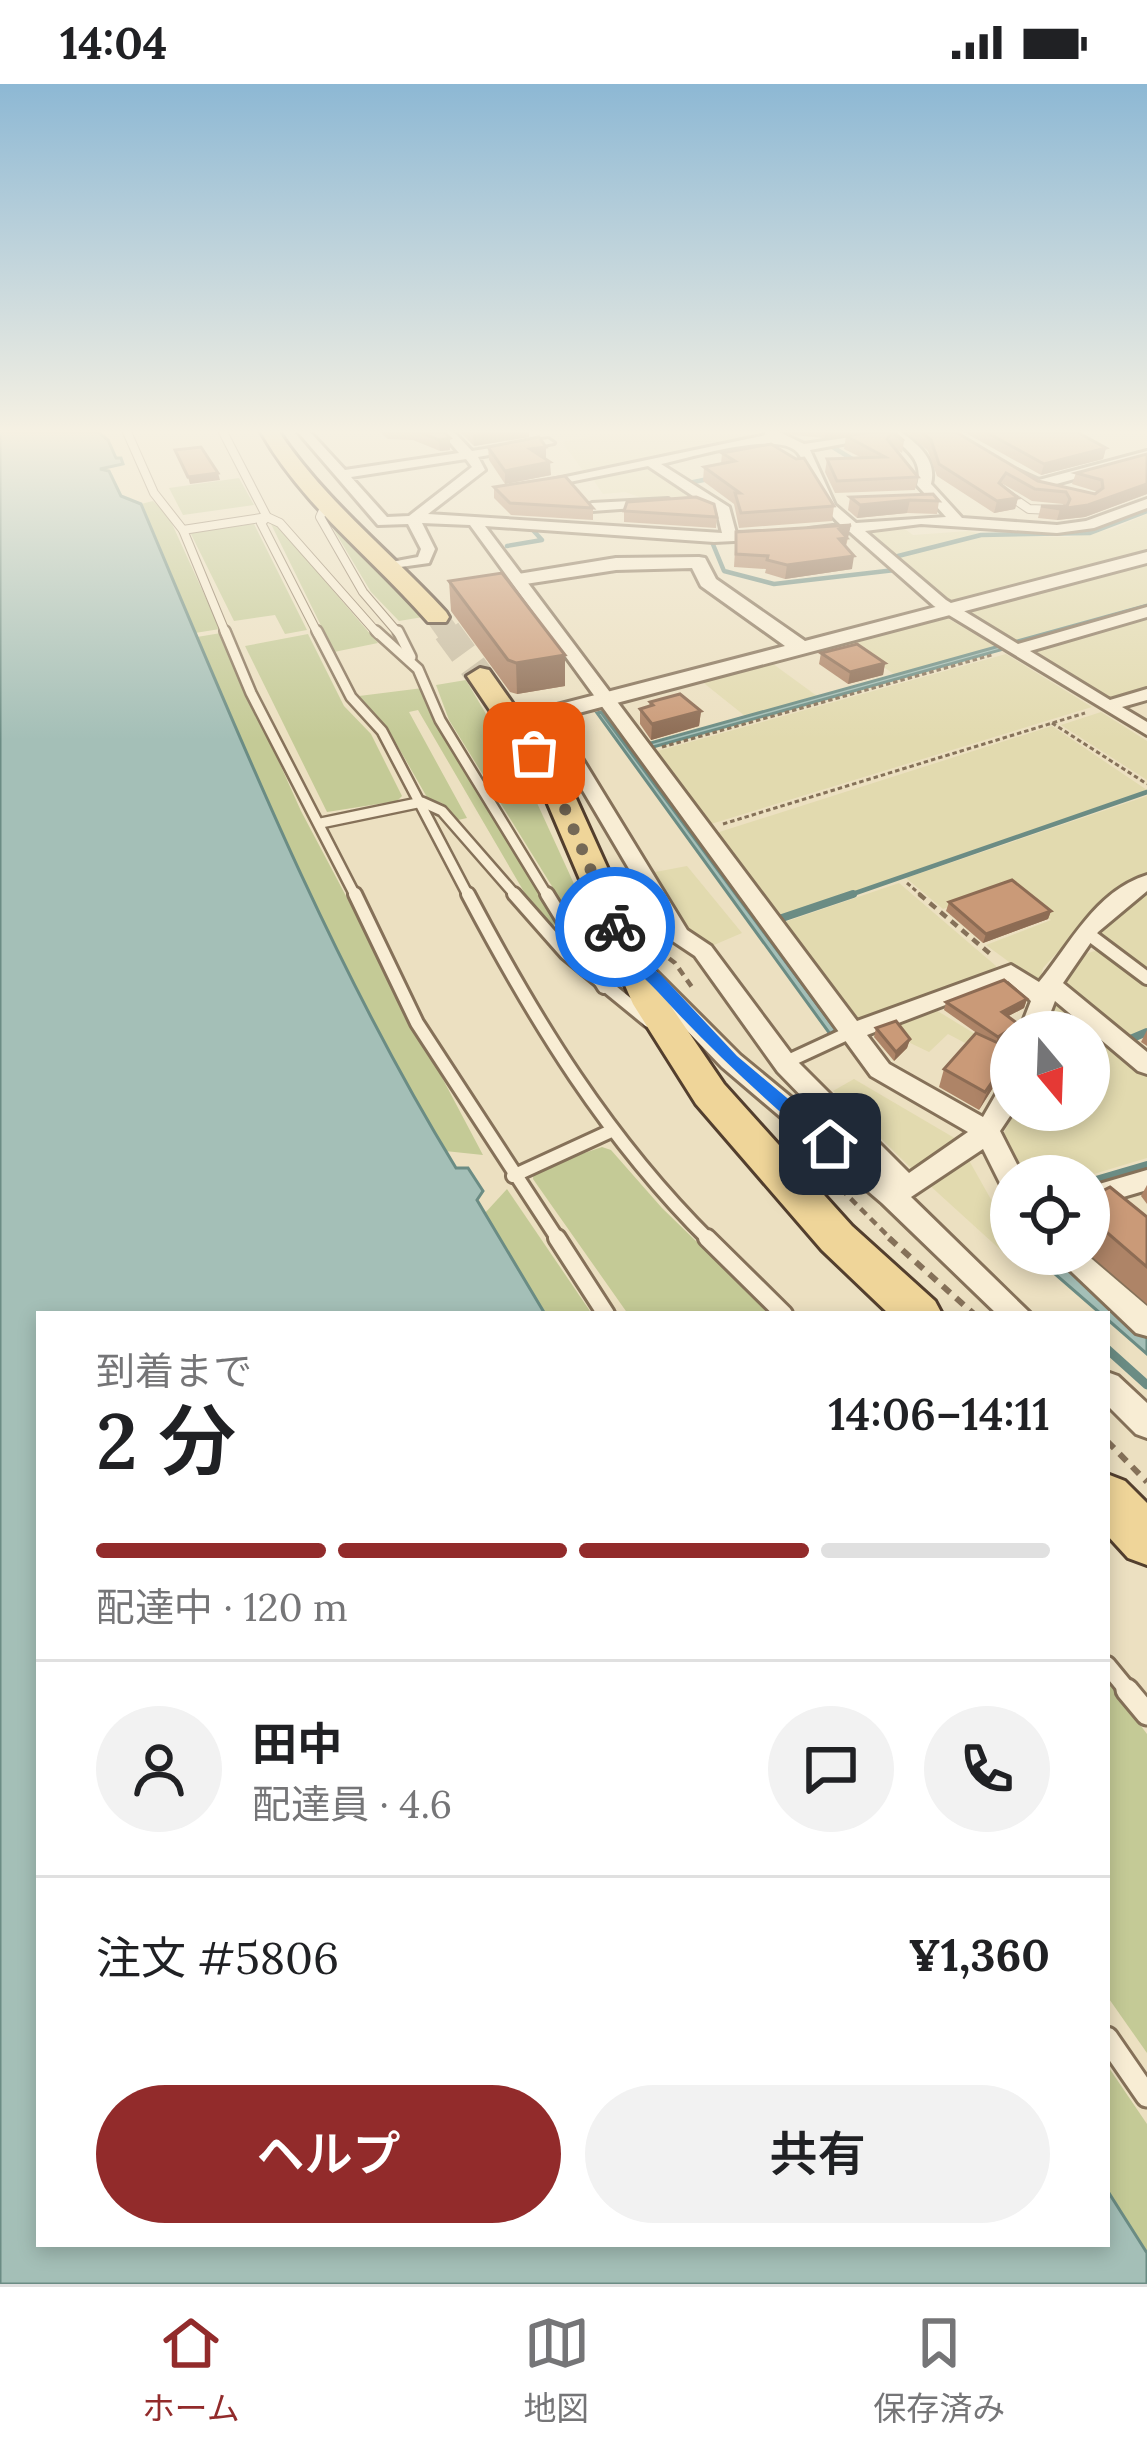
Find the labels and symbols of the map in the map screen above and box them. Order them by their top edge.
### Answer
pin [483,702,585,804]
courier [555,867,675,987]
north arrow [990,1011,1110,1131]
pin [779,1093,881,1195]

